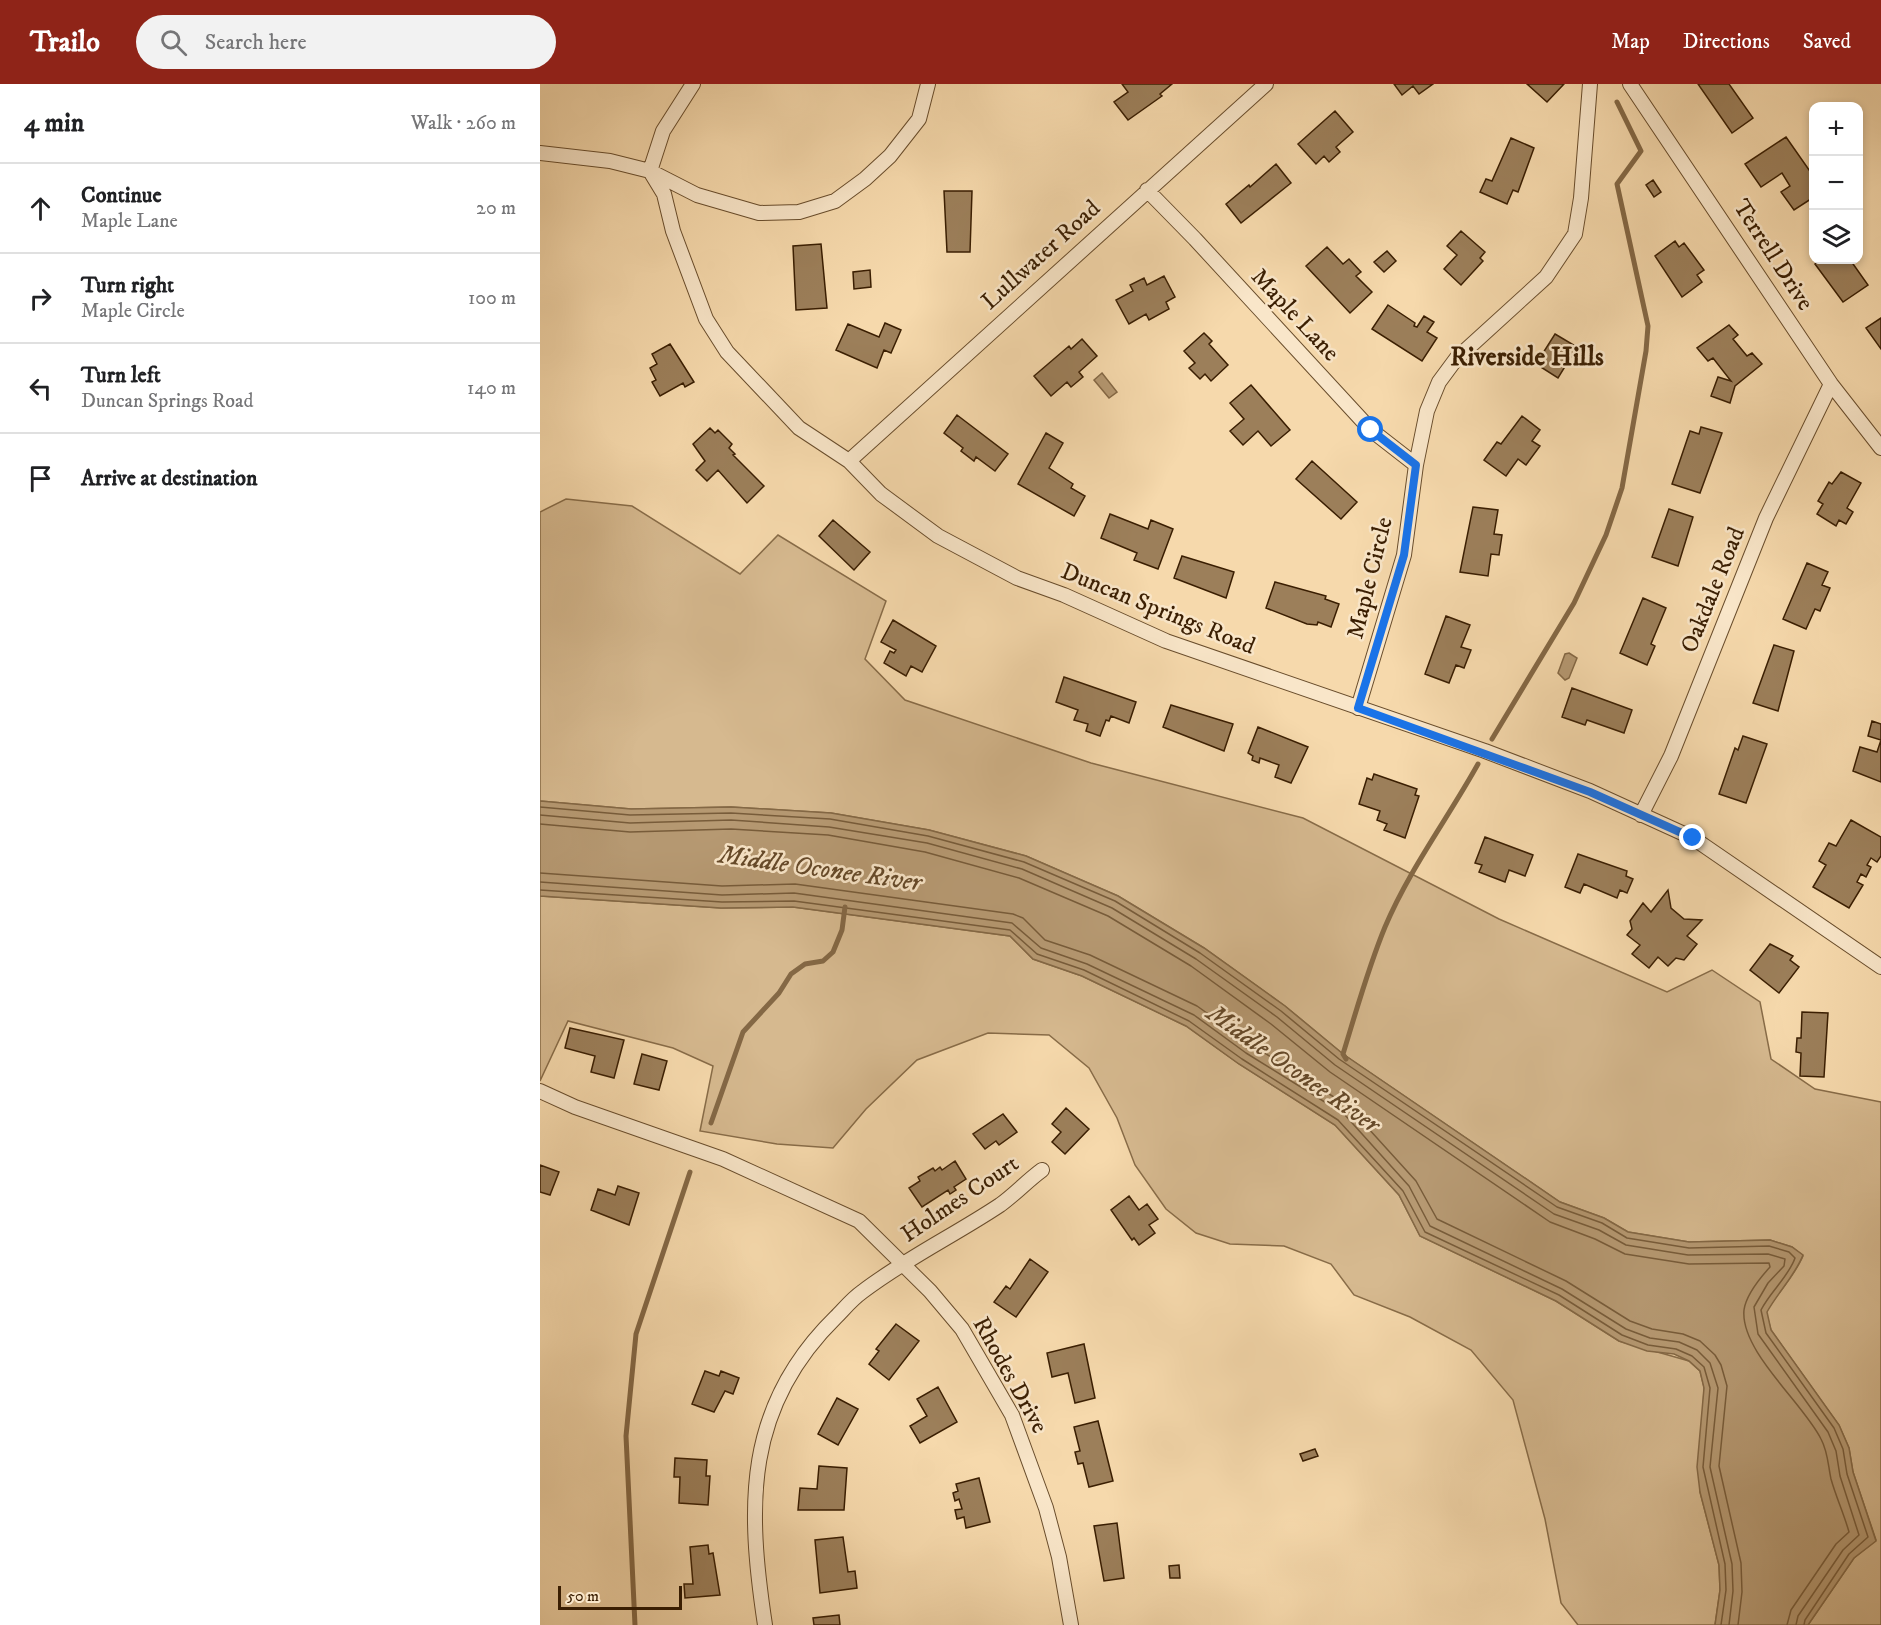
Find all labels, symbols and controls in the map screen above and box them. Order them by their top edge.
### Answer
search box [136,15,556,69]
text: Trailo [30,25,100,60]
icon: search [157,26,190,59]
text: Search here [205,29,307,56]
text: Map [1611,29,1650,55]
text: Directions [1683,29,1770,55]
text: Saved [1803,29,1851,55]
map controls [1809,102,1863,264]
button: + [1809,102,1863,156]
text: 4 min [24,107,84,140]
text: Walk · 260 m [411,111,516,136]
button: − [1809,156,1863,210]
text: Continue [81,182,162,209]
icon: ahead [24,192,57,225]
street label: Lullwater Road [975,194,1107,316]
street label: Terrell Drive [1726,194,1820,316]
text: 20 m [476,196,516,221]
text: Maple Lane [81,209,178,234]
button: layers [1809,210,1863,264]
street label: Maple Lane [1244,262,1346,368]
text: Turn right [81,272,174,299]
icon: right [24,282,57,315]
text: 100 m [468,286,516,311]
text: Maple Circle [81,299,185,324]
district label: Riverside Hills [1450,341,1604,374]
text: Turn left [81,362,161,389]
icon: left [24,372,57,405]
text: 140 m [467,376,516,401]
text: Duncan Springs Road [81,389,253,414]
route start [1357,416,1383,442]
icon: arrive [24,462,57,495]
text: Arrive at destination [81,465,258,492]
street label: Maple Circle [1340,514,1400,642]
street label: Oakdale Road [1674,523,1752,657]
street label: Duncan Springs Road [1056,556,1260,662]
route end [1679,824,1705,850]
water label: Middle Oconee River [715,838,925,900]
water label: Middle Oconee River [1198,996,1387,1142]
street label: Holmes Court [895,1149,1025,1249]
street label: Rhodes Drive [966,1311,1054,1439]
scale bar [558,1583,682,1610]
text: 50 m [567,1586,599,1606]

